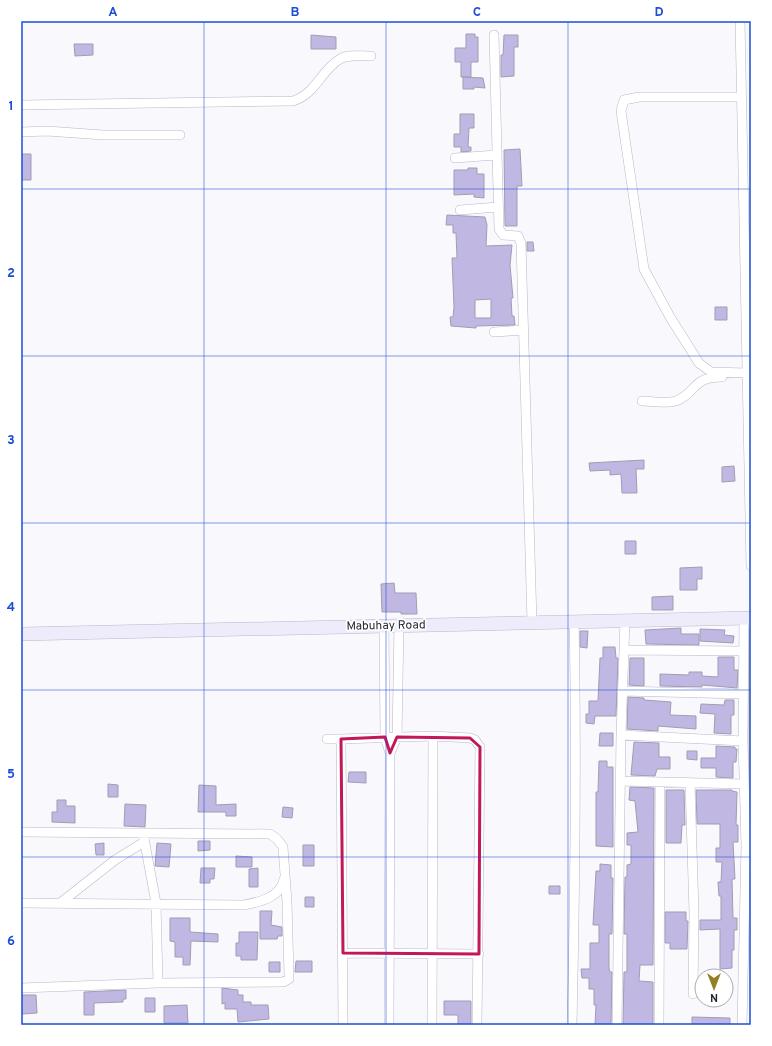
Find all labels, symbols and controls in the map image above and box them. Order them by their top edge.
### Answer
text: A [108,5,118,21]
text: B [291,5,300,21]
text: C [473,5,481,21]
text: D [654,5,664,21]
text: 1 [8,99,14,115]
text: 2 [7,266,15,282]
text: 3 [7,433,15,449]
text: 4 [7,600,15,616]
street label: Mabuhay Road [346,617,426,635]
text: 5 [7,767,15,783]
text: 6 [7,934,15,950]
north arrow [694,968,734,1008]
text: N [710,990,718,1004]

